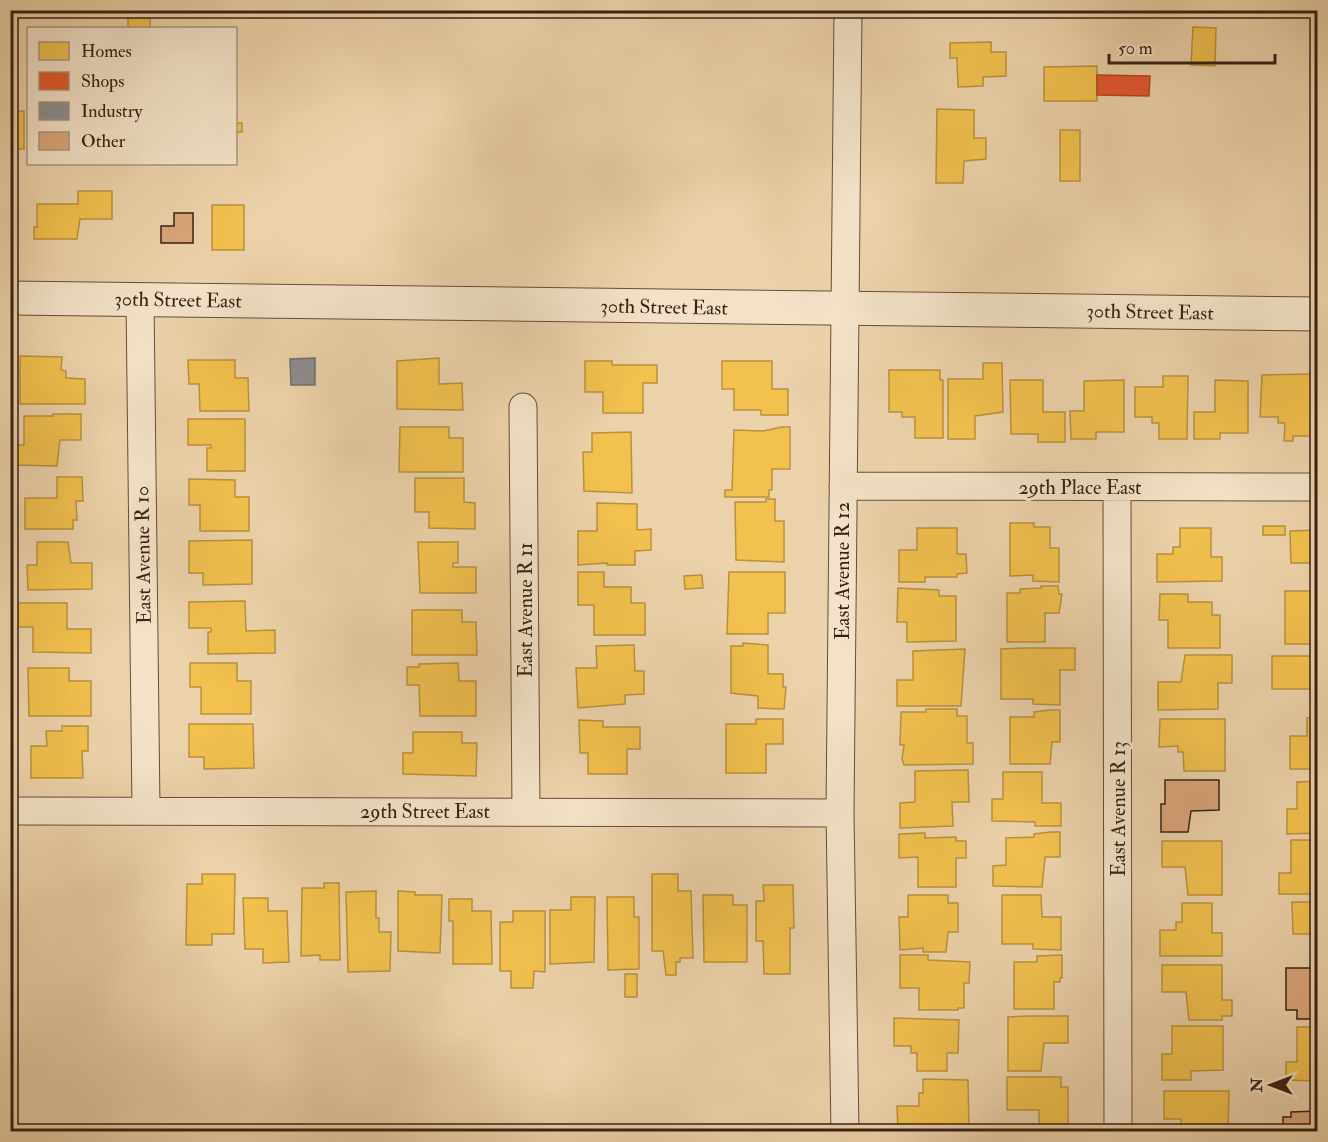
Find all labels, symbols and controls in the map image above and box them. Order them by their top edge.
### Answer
legend [27,27,237,165]
scale bar [1109,27,1276,65]
text: 50 m [1118,37,1153,60]
text: Homes [81,40,132,63]
text: Shops [81,70,124,93]
text: Industry [81,100,143,123]
text: Other [81,130,125,153]
street label: 30th Street East [114,286,242,314]
street label: 30th Street East [600,293,728,321]
street label: 30th Street East [1086,298,1214,326]
street label: 29th Place East [1018,475,1142,500]
street label: East Avenue R 10 [129,486,157,624]
street label: East Avenue R 12 [830,502,855,640]
street label: East Avenue R 11 [513,542,538,678]
street label: East Avenue R 13 [1106,741,1131,877]
street label: 29th Street East [360,799,490,824]
north arrow [1241,1055,1301,1115]
text: N [1247,1077,1267,1093]

